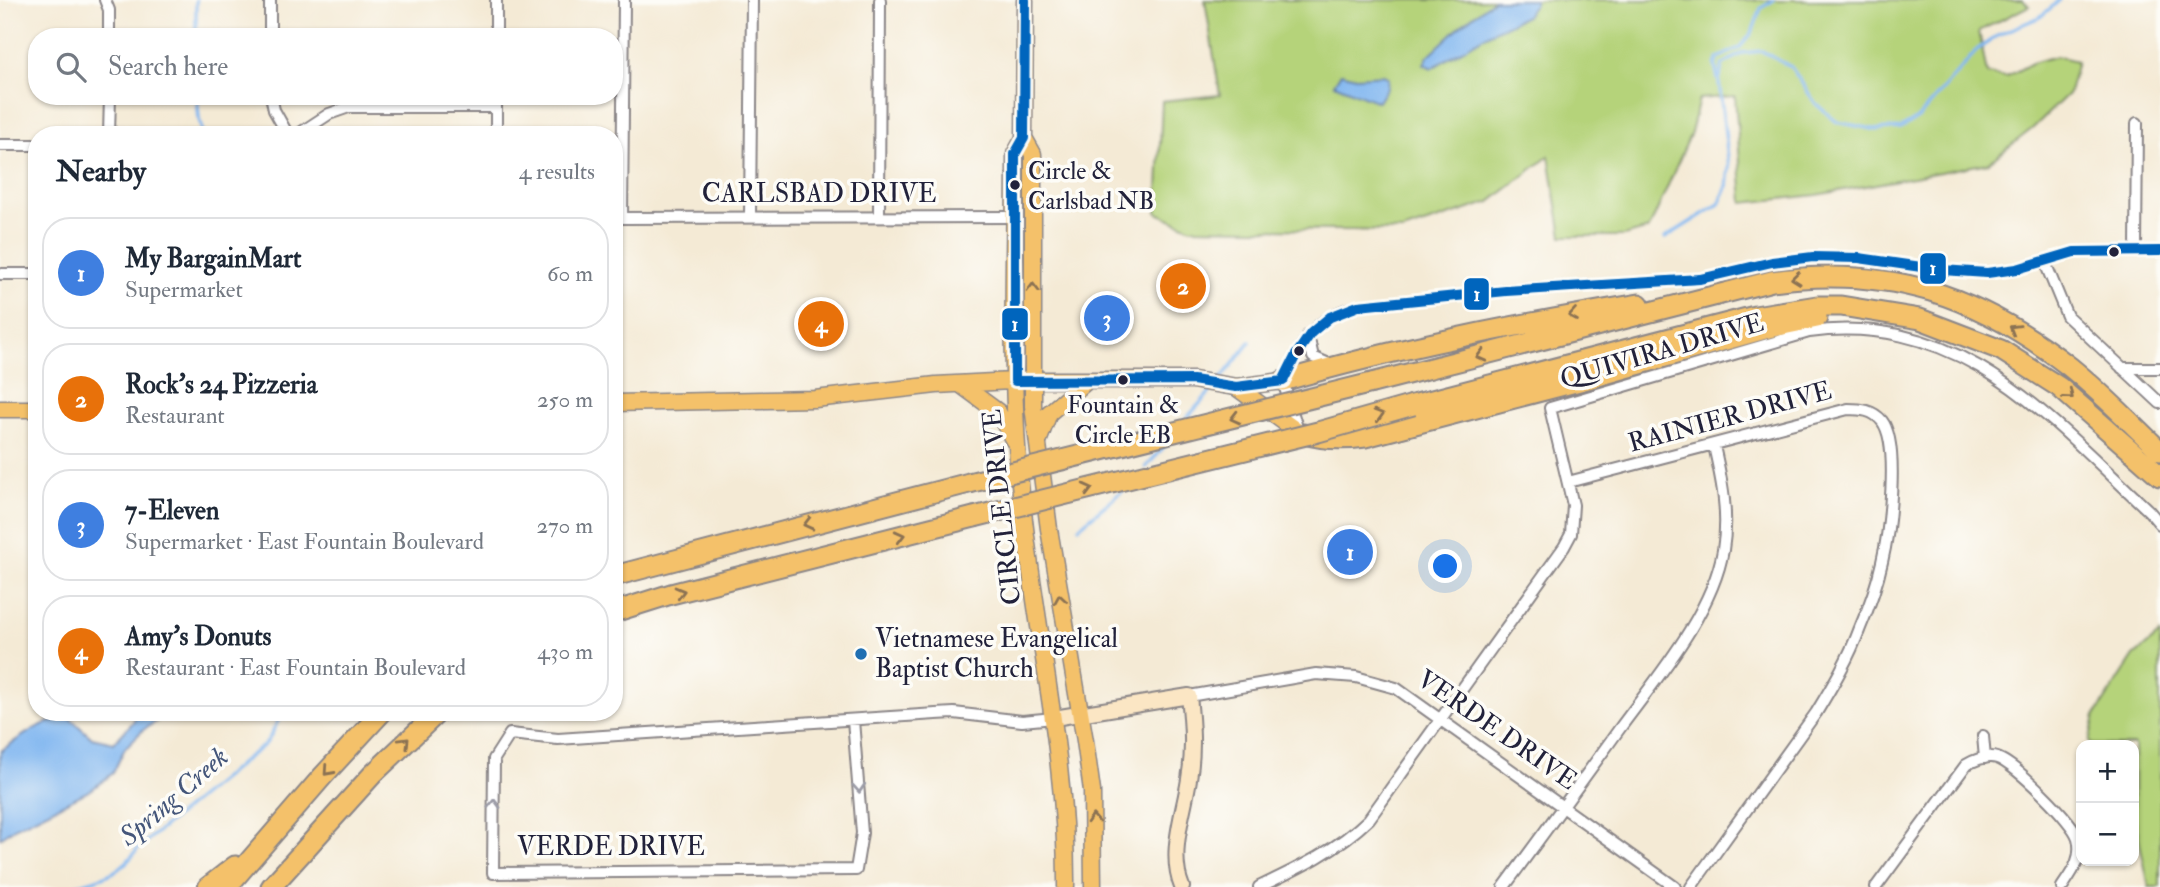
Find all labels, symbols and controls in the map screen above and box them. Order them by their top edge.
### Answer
search box [28,28,623,105]
icon: search [52,48,90,86]
text: Search here [108,51,228,83]
text: Nearby [56,153,146,190]
place label: Circle & Carlsbad NB [1028,156,1154,217]
text: 4 results [519,157,595,186]
street label: CARLSBAD DRIVE [702,178,936,210]
marker: Circle & Carlsbad NB [1008,178,1022,192]
text: My BargainMart [125,243,301,275]
unlabelled marker [2107,245,2121,259]
line badge: 1 [1919,252,1947,285]
text: 1 [1930,257,1937,281]
text: 1 [77,259,85,288]
text: 60 m [547,259,593,288]
pin: 2 [1160,260,1206,312]
one-way arrow [1791,270,1802,285]
text: Supermarket [125,275,243,304]
line badge: 1 [1463,277,1490,311]
one-way arrow [1025,282,1041,292]
text: 1 [1474,283,1481,307]
pin: 3 [1084,292,1130,344]
pin: 4 [798,298,844,350]
line badge: 1 [1001,307,1029,341]
street label: QUIVIRA DRIVE [1556,307,1768,395]
one-way arrow [1567,307,1578,322]
text: 1 [1012,313,1019,337]
one-way arrow [2008,324,2021,337]
unlabelled marker [1292,344,1306,358]
one-way arrow [1475,348,1487,362]
text: Rock's 24 Pizzeria [125,369,317,401]
marker: Fountain & Circle EB [1116,373,1130,387]
street label: RAINIER DRIVE [1625,374,1835,460]
text: 2 [75,385,87,414]
text: 250 m [537,385,593,414]
one-way arrow [2061,386,2073,399]
place label: Fountain & Circle EB [1067,390,1179,451]
text: Restaurant [125,401,225,430]
street label: CIRCLE DRIVE [976,407,1028,607]
one-way arrow [1373,408,1385,423]
one-way arrow [1229,410,1241,424]
one-way arrow [1082,483,1094,497]
text: 7-Eleven [125,495,219,527]
text: 3 [77,511,85,540]
text: 270 m [536,511,593,540]
one-way arrow [802,516,814,530]
pin: 1 [1327,526,1373,578]
text: Supermarket · East Fountain Boulevard [125,527,484,556]
one-way arrow [894,530,906,544]
your location [1428,549,1462,583]
one-way arrow [673,586,685,600]
one-way arrow [1053,593,1068,605]
text: Amy's Donuts [125,621,272,653]
place label: Vietnamese Evangelical Baptist Church [875,623,1118,686]
text: 4 [75,637,87,666]
text: 430 m [537,637,593,666]
marker: Vietnamese Evangelical Baptist Church [853,646,869,662]
text: Restaurant · East Fountain Boulevard [125,653,466,682]
street label: VERDE DRIVE [1411,663,1583,797]
one-way arrow [396,738,409,751]
water label: Spring Creek [111,740,236,855]
map controls [2076,740,2139,866]
button: + [2076,740,2139,803]
one-way arrow [324,763,336,776]
one-way arrow [851,782,866,793]
one-way arrow [486,799,501,810]
button: − [2076,803,2139,866]
one-way arrow [1085,813,1100,824]
street label: VERDE DRIVE [517,831,705,863]

